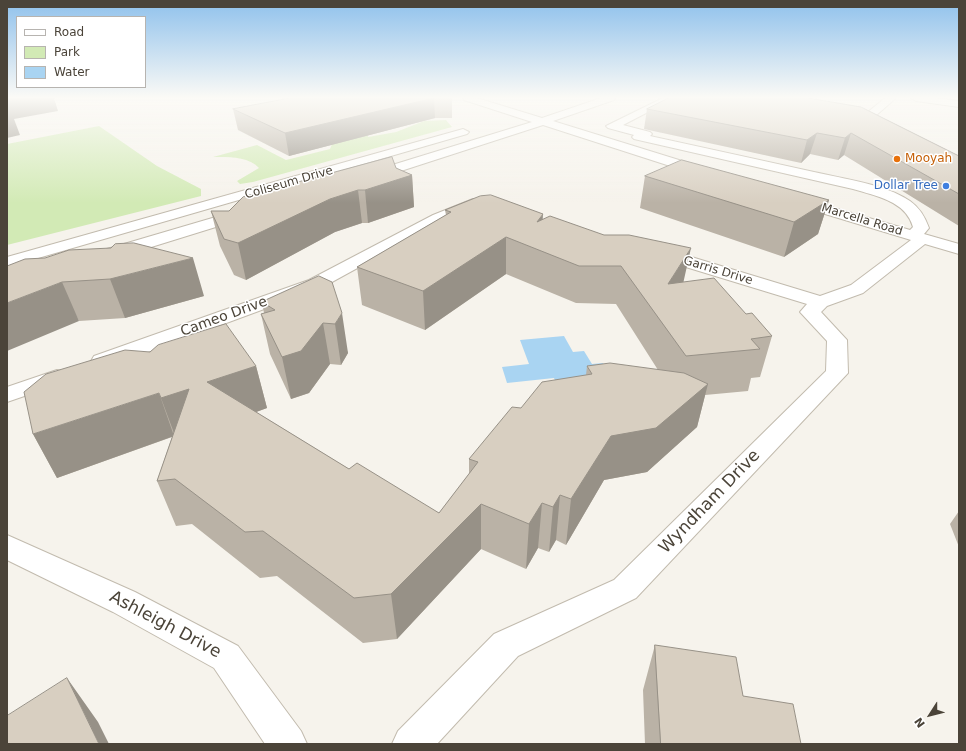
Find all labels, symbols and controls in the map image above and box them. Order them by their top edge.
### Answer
legend [16,16,146,88]
text: Road [54,25,84,39]
text: Park [54,45,80,59]
text: Water [54,65,89,79]
place label: Mooyah [905,152,952,166]
marker: Mooyah [892,154,902,164]
street label: Coliseum Drive [243,164,335,202]
place label: Dollar Tree [874,179,938,193]
marker: Dollar Tree [941,181,951,191]
street label: Marcella Road [820,201,904,239]
street label: Garris Drive [682,254,754,288]
street label: Cameo Drive [178,294,270,340]
street label: Wyndham Drive [655,446,765,558]
street label: Ashleigh Drive [106,587,224,663]
north arrow [910,695,950,735]
text: N [912,715,928,730]

